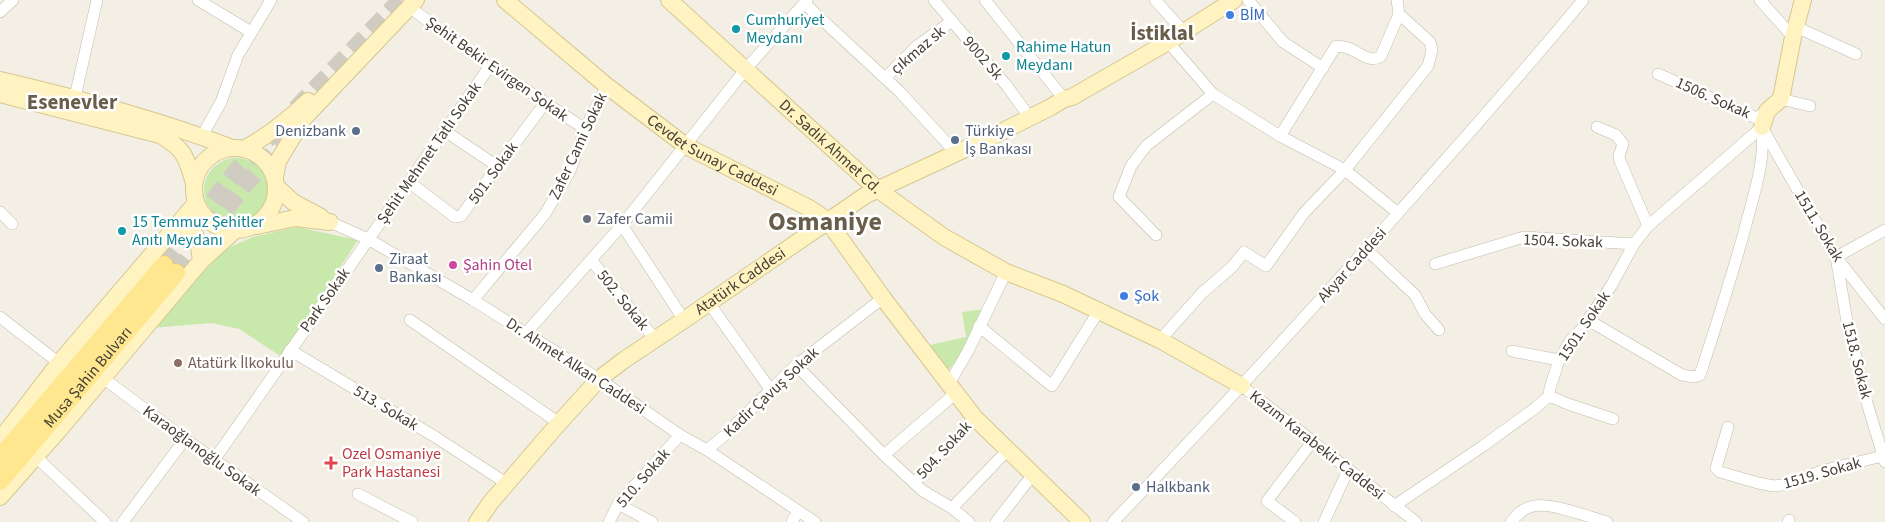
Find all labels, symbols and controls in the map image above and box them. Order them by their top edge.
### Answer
place label: BİM [1240,4,1265,26]
place label: Cumhuriyet Meydanı [746,9,825,49]
marker: BİM [1224,9,1236,21]
street label: Şehit Bekir Evirgen Sokak [421,11,573,127]
district label: İstiklal [1130,18,1194,48]
street label: çıkmaz sk [886,21,950,79]
marker: Cumhuriyet Meydanı [730,23,742,35]
street label: 9002 Sk [958,31,1008,85]
place label: Rahime Hatun Meydanı [1016,36,1111,76]
marker: Rahime Hatun Meydanı [1000,50,1012,62]
street label: 1506. Sokak [1672,72,1754,124]
street label: Şehit Mehmet Tatlı Sokak [372,78,486,228]
district label: Esenevler [27,87,118,117]
street label: Zafer Cami Sokak [543,89,613,203]
street label: Dr. Sadık Ahmet Cd. [774,94,886,199]
street label: Cevdet Sunay Caddesi [642,109,782,202]
place label: Denizbank [275,120,346,142]
place label: Türkiye İş Bankası [965,120,1032,160]
marker: Denizbank [350,125,362,137]
marker: Türkiye İş Bankası [949,134,961,146]
street label: 501. Sokak [463,137,523,209]
street label: 1511. Sokak [1789,186,1849,266]
district label: Osmaniye [768,203,882,240]
place label: Zafer Camii [597,208,673,230]
place label: 15 Temmuz Şehitler Anıtı Meydanı [132,211,264,251]
marker: Zafer Camii [581,213,593,225]
street label: Akyar Caddesi [1312,223,1392,307]
marker: 15 Temmuz Şehitler Anıtı Meydanı [116,225,128,237]
street label: 1504. Sokak [1523,229,1603,253]
street label: Atatürk Caddesi [691,242,790,320]
place label: Ziraat Bankası [389,248,442,288]
place label: Şahin Otel [463,254,532,276]
marker: Şahin Otel [447,259,459,271]
marker: Ziraat Bankası [373,262,385,274]
street label: Park Sokak [295,263,355,337]
street label: 502. Sokak [592,265,654,335]
place label: Şok [1134,285,1159,307]
street label: 1501. Sokak [1553,287,1616,365]
marker: Şok [1118,290,1130,302]
street label: Dr. Ahmet Alkan Caddesi [502,312,650,420]
street label: 1518. Sokak [1837,319,1877,402]
street label: Musa Şahin Bulvarı [39,322,137,433]
street label: Kadir Çavuş Sokak [718,342,824,442]
place label: Atatürk İlkokulu [188,352,294,374]
marker: Atatürk İlkokulu [172,357,184,369]
street label: 513. Sokak [349,380,423,436]
street label: Kazım Karabekir Caddesi [1245,385,1389,505]
street label: Karaoğlanoğlu Sokak [138,400,266,502]
street label: 504. Sokak [911,416,977,484]
place label: Ozel Osmaniye Park Hastanesi [342,443,441,483]
street label: 510. Sokak [611,444,675,512]
street label: 1519. Sokak [1781,451,1864,495]
marker: Ozel Osmaniye Park Hastanesi [324,456,338,470]
place label: Halkbank [1146,476,1210,498]
marker: Halkbank [1130,481,1142,493]

